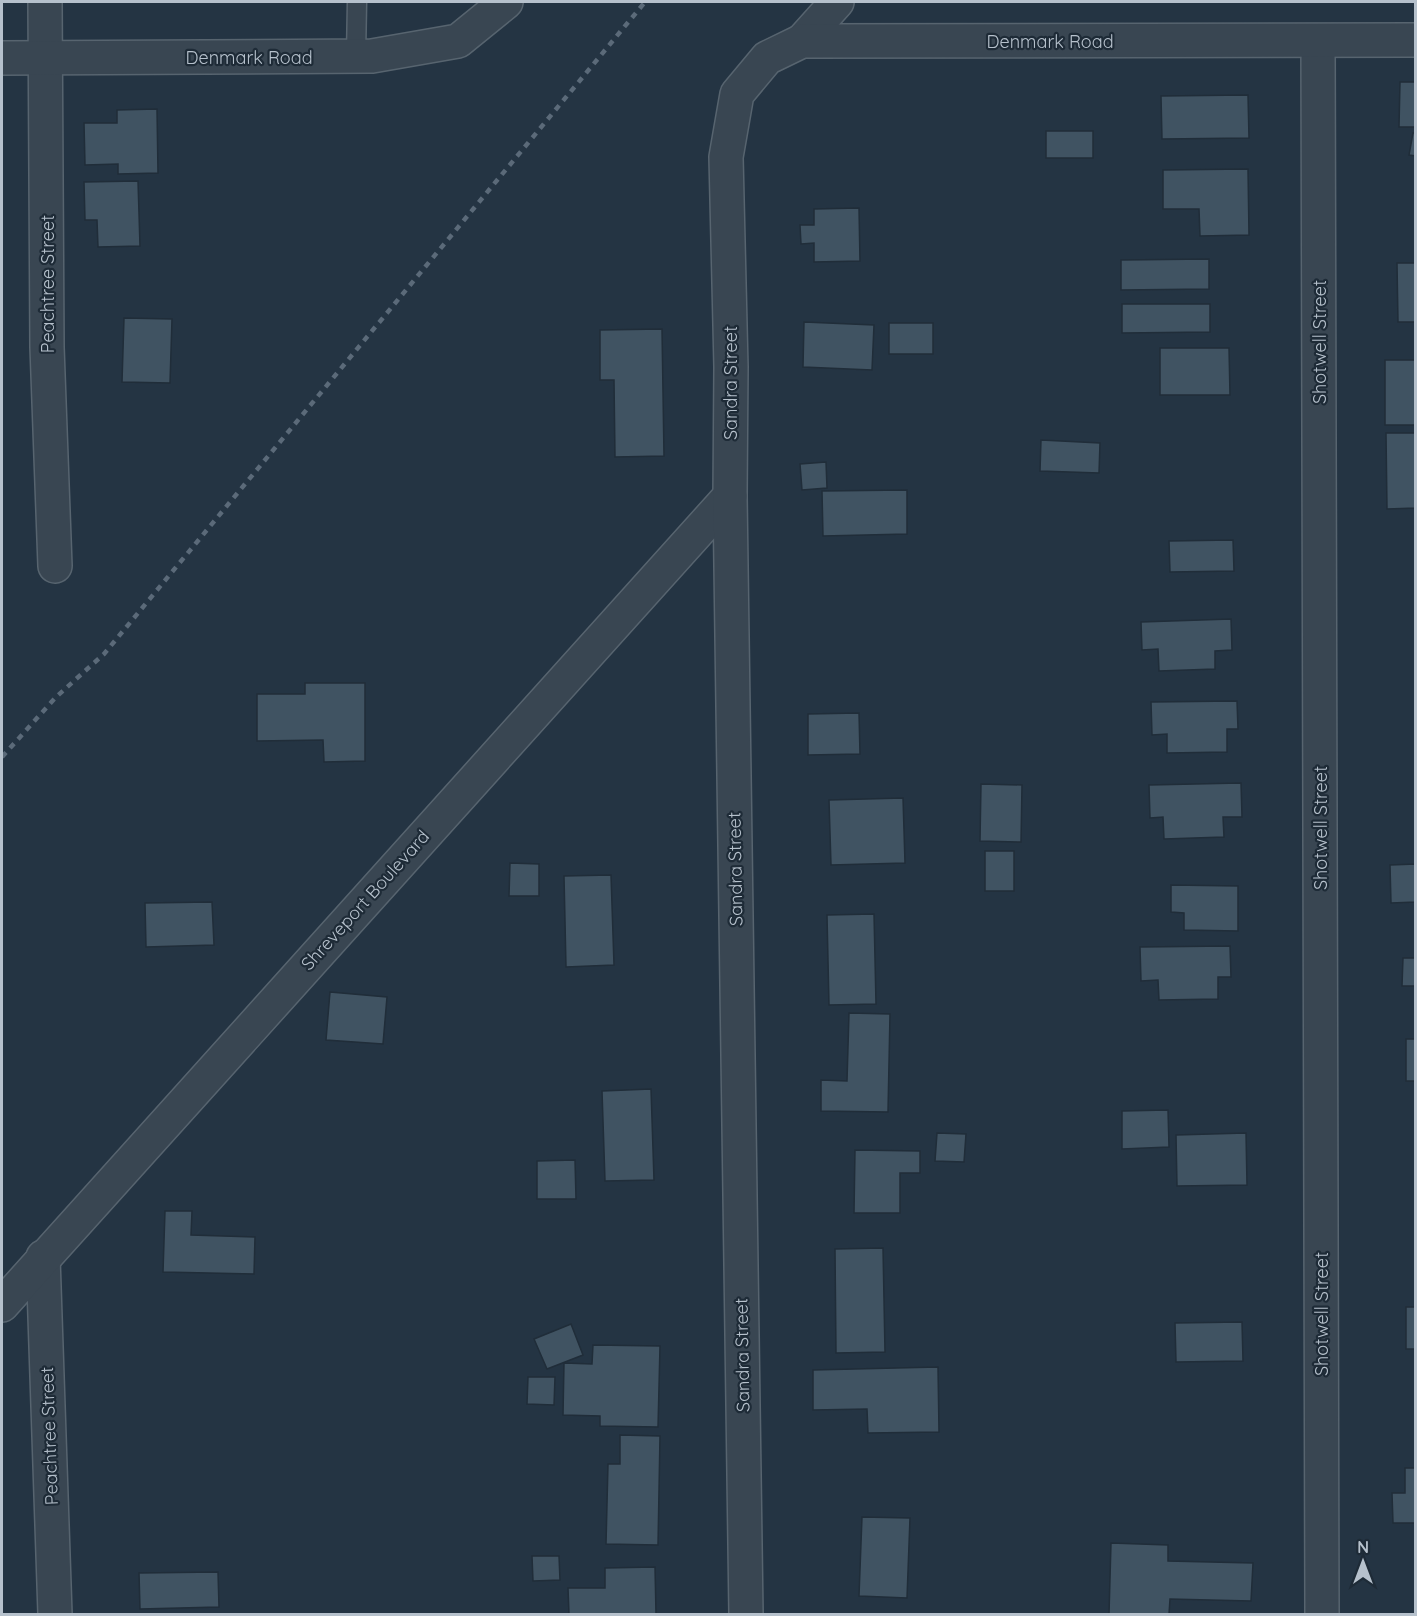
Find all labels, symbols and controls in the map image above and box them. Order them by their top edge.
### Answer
street label: Denmark Road [986,30,1114,53]
street label: Denmark Road [185,46,313,69]
street label: Peachtree Street [36,215,59,353]
street label: Shotwell Street [1308,280,1331,404]
street label: Sandra Street [719,326,742,440]
street label: Shotwell Street [1309,766,1332,890]
street label: Sandra Street [723,812,747,926]
street label: Shreveport Boulevard [296,825,434,975]
street label: Shotwell Street [1310,1252,1333,1376]
street label: Sandra Street [730,1298,754,1412]
street label: Peachtree Street [35,1366,63,1506]
north arrow [1333,1532,1393,1592]
text: N [1357,1537,1369,1557]

